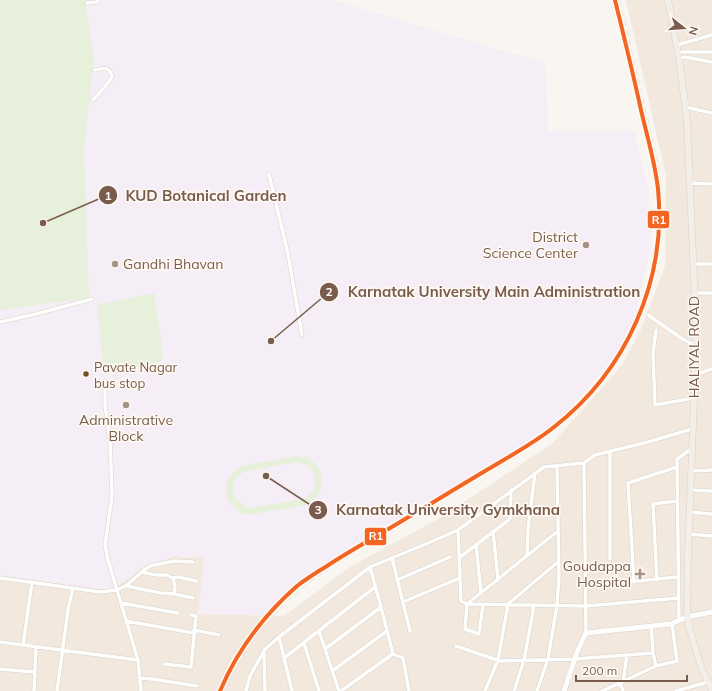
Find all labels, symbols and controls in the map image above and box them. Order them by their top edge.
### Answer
north arrow [664,8,704,48]
text: N [686,25,701,37]
callout: KUD Botanical Garden [98,182,295,209]
text: KUD Botanical Garden [125,186,287,205]
text: 1 [104,188,112,203]
line badge: R1 [647,210,670,229]
text: R1 [652,213,667,227]
place label: District Science Center [483,228,579,262]
marker: District Science Center [581,240,591,250]
place label: Gandhi Bhavan [123,255,223,273]
marker: Gandhi Bhavan [110,259,120,269]
callout: Karnatak University Main Administration [319,279,648,306]
text: Karnatak University Main Administration [348,282,640,301]
text: 2 [325,284,333,299]
street label: HALIYAL ROAD [685,296,703,398]
place label: Pavate Nagar bus stop [94,359,178,391]
marker: Pavate Nagar bus stop [81,369,91,379]
marker: Administrative Block [121,400,131,410]
place label: Administrative Block [79,411,173,445]
callout: Karnatak University Gymkhana [308,496,568,523]
text: Karnatak University Gymkhana [336,500,560,519]
text: 3 [314,502,322,517]
line badge: R1 [364,527,387,546]
text: R1 [369,529,384,543]
place label: Goudappa Hospital [563,557,631,591]
marker: Goudappa Hospital [634,568,646,580]
scale bar [576,657,687,683]
text: 200 m [582,663,617,678]

